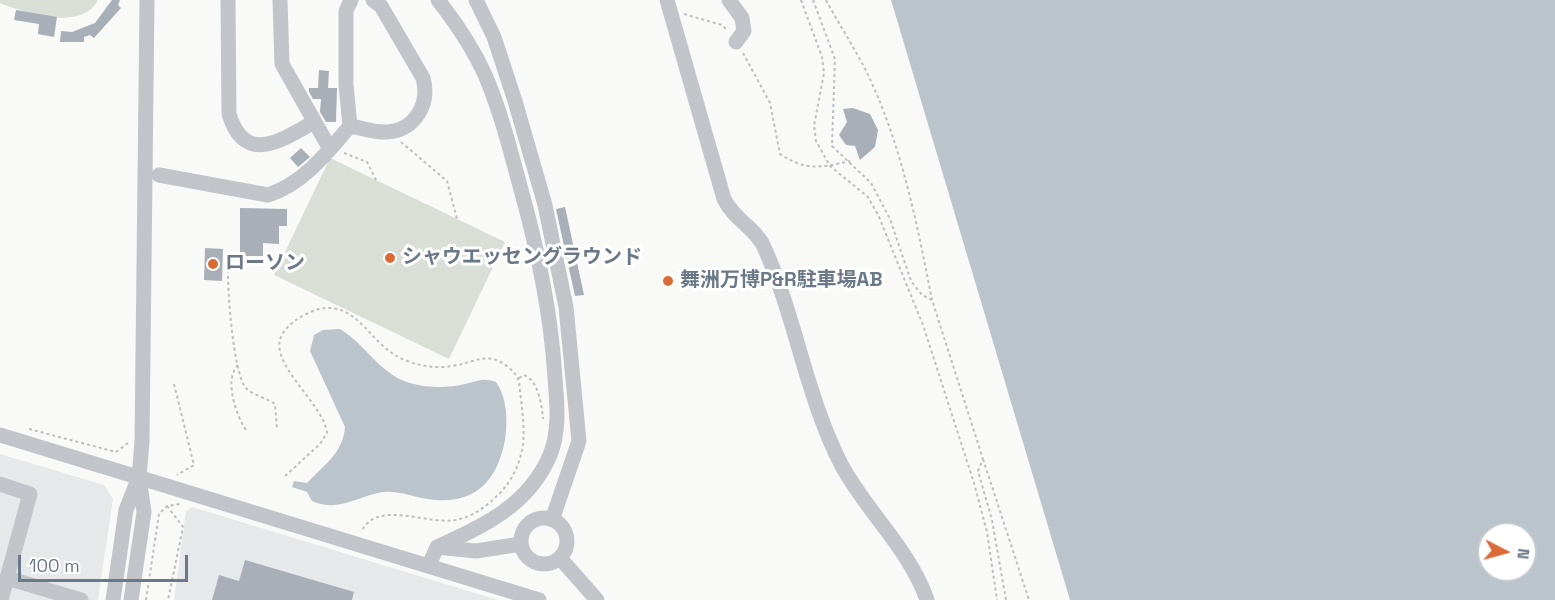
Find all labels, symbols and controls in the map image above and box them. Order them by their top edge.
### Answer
place label: シャウエッセングラウンド [402,246,642,270]
marker: シャウエッセングラウンド [383,251,397,265]
place label: ローソン [225,252,305,276]
marker: ローソン [206,257,220,271]
place label: 舞洲万博P&R駐車場AB [680,269,882,293]
marker: 舞洲万博P&R駐車場AB [661,274,675,288]
north arrow [1477,522,1537,582]
scale bar [21,543,190,581]
text: N [1512,547,1534,560]
text: 100 m [29,554,80,577]

